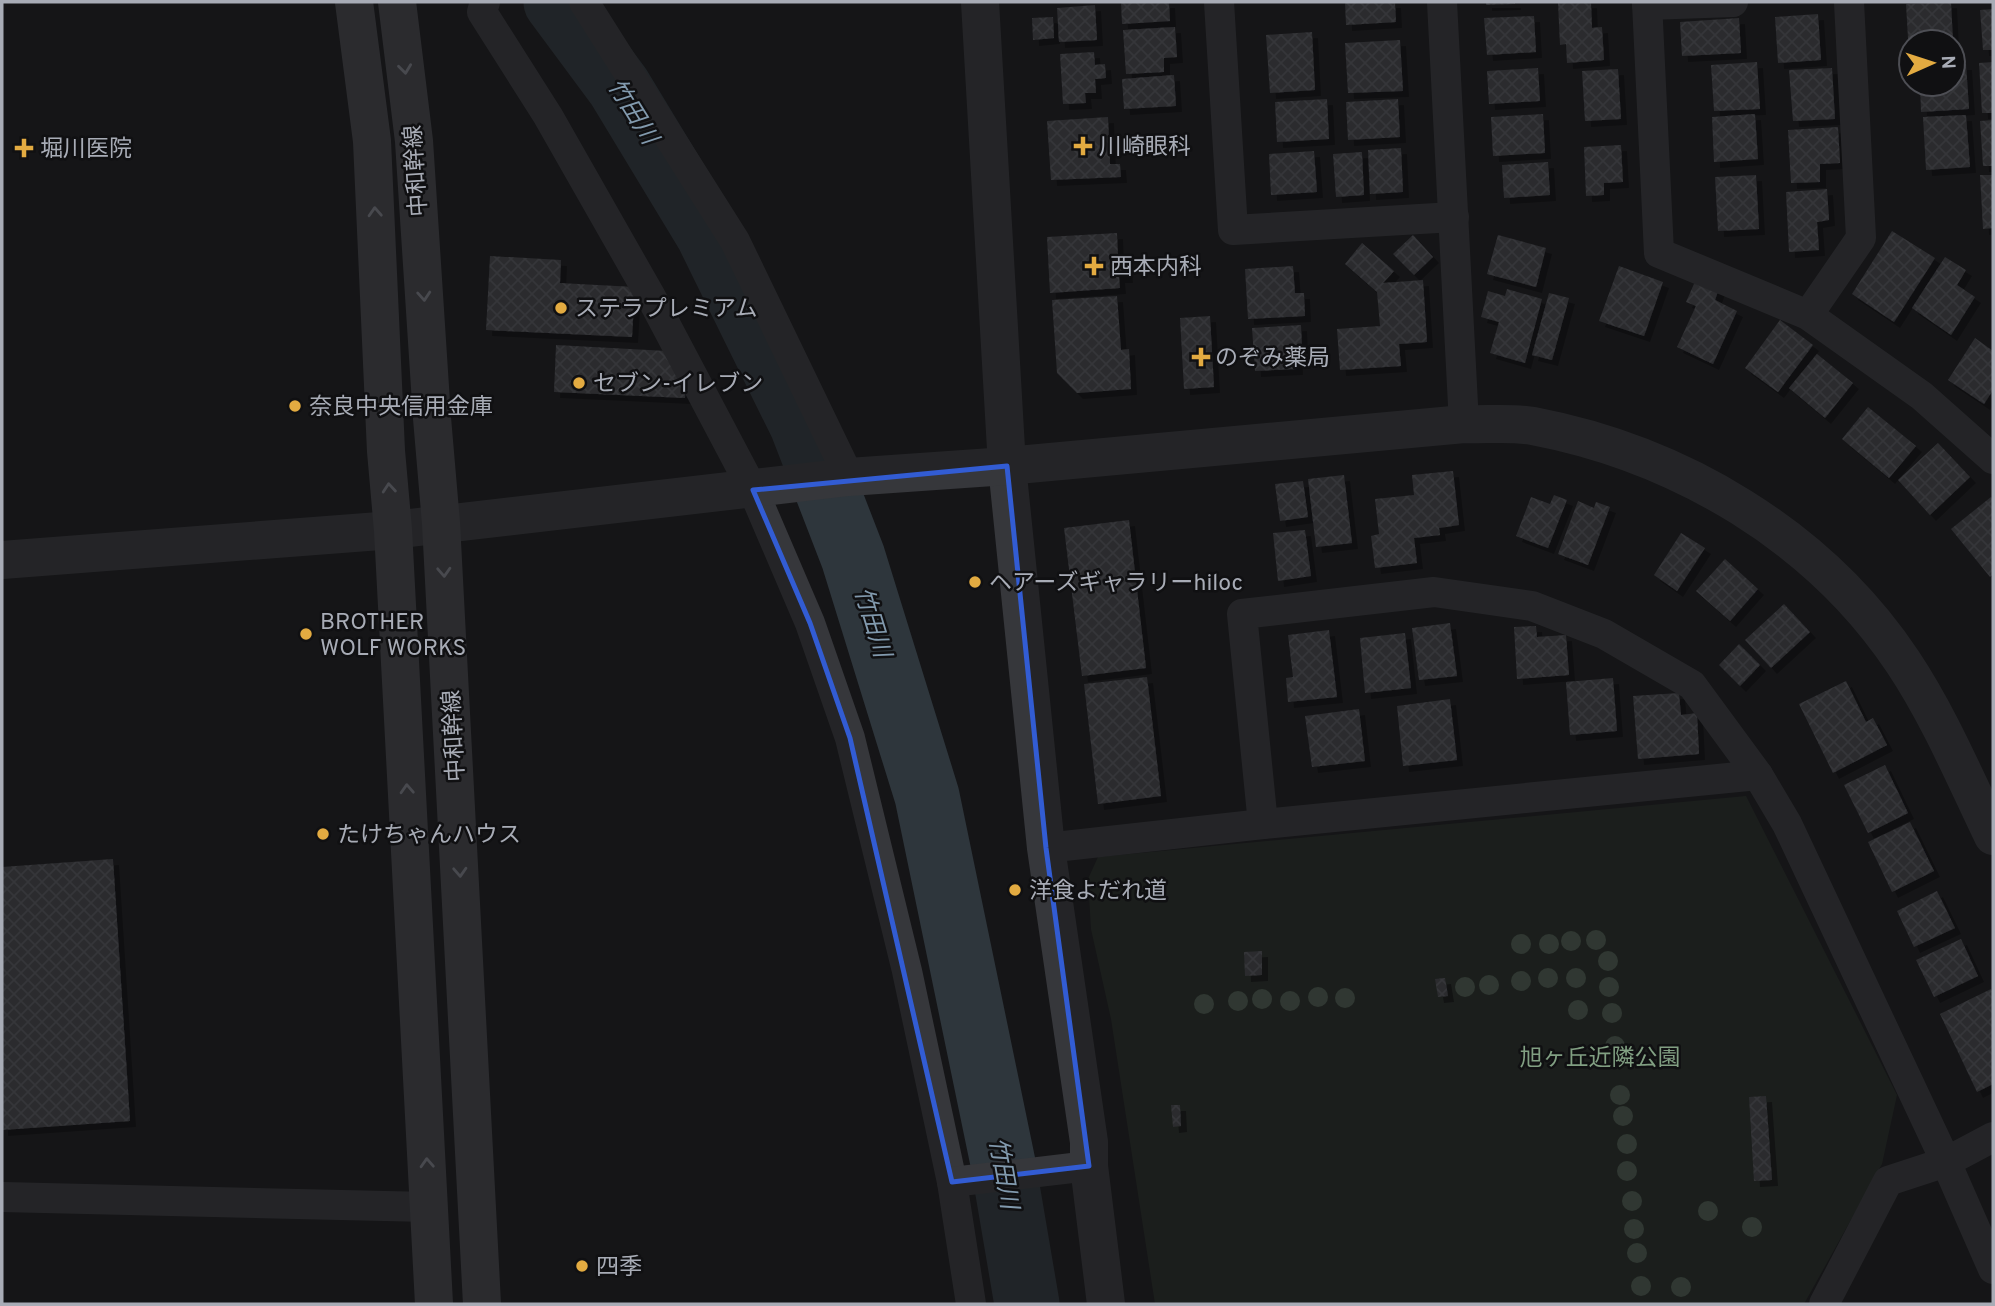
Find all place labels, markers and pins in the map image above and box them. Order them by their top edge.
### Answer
place label: 川崎眼科 [1099,134,1191,163]
place label: 堀川医院 [40,136,132,165]
marker: 川崎眼科 [1073,136,1093,156]
marker: 堀川医院 [14,138,34,158]
place label: 西本内科 [1110,254,1202,283]
marker: 西本内科 [1084,256,1104,276]
place label: ステラプレミアム [575,296,757,325]
marker: ステラプレミアム [553,300,569,316]
place label: のぞみ薬局 [1215,345,1330,374]
marker: のぞみ薬局 [1193,349,1209,365]
place label: セブン-イレブン [593,371,763,400]
marker: セブン-イレブン [571,375,587,391]
place label: 奈良中央信用金庫 [309,394,493,423]
marker: 奈良中央信用金庫 [287,398,303,414]
place label: ヘアーズギャラリーhiloc [989,570,1243,599]
marker: ヘアーズギャラリーhiloc [967,574,983,590]
place label: BROTHER WOLF WORKS [320,609,466,664]
marker: BROTHER WOLF WORKS [298,626,314,642]
place label: たけちゃんハウス [337,822,521,851]
marker: たけちゃんハウス [315,826,331,842]
place label: 洋食よだれ道 [1029,878,1167,907]
marker: 洋食よだれ道 [1007,882,1023,898]
place label: 四季 [596,1254,642,1283]
marker: 四季 [574,1258,590,1274]

